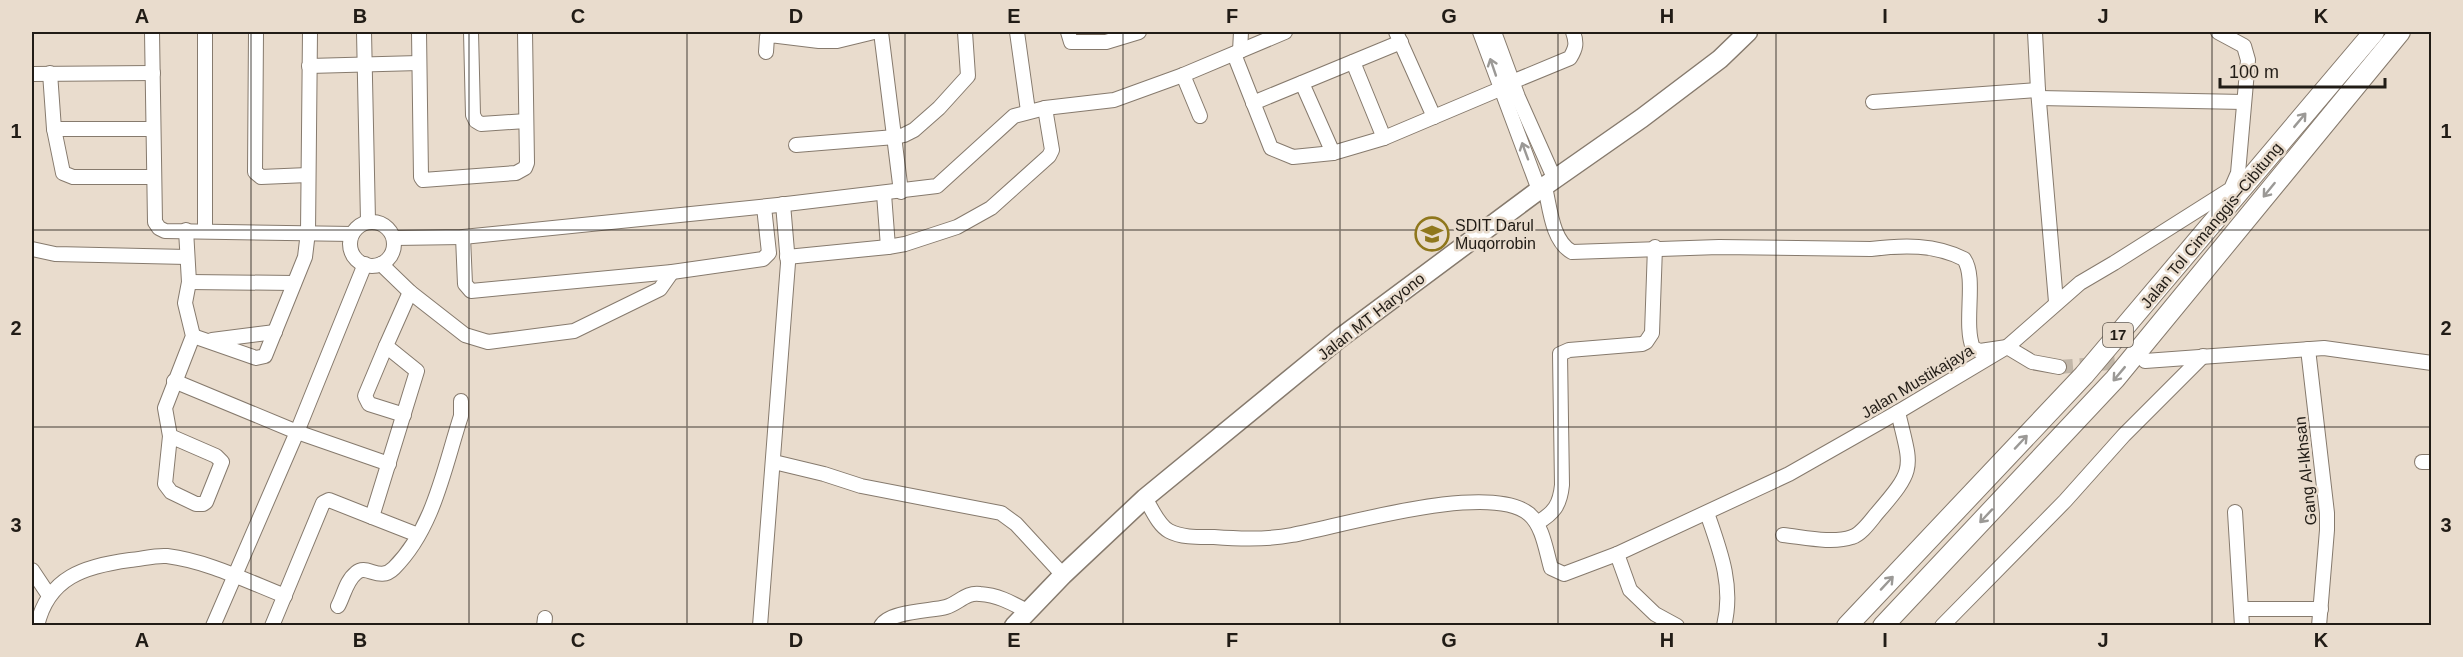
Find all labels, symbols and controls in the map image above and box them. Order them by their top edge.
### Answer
text: A [135,5,149,27]
text: B [353,5,367,27]
text: C [571,5,585,27]
text: D [789,5,803,27]
text: E [1007,5,1021,27]
text: F [1226,5,1238,27]
text: G [1441,5,1457,27]
text: H [1660,5,1674,27]
text: I [1882,5,1888,27]
text: J [2097,5,2109,27]
text: K [2314,5,2329,27]
scale bar [2220,51,2385,89]
one-way arrow [1486,58,1497,77]
text: 100 m [2229,62,2279,82]
one-way arrow [2293,112,2306,128]
text: 1 [10,120,22,142]
text: 1 [2440,120,2452,142]
street label: Jalan Tol Cimanggis–Cibitung [2137,139,2286,311]
one-way arrow [1518,142,1529,161]
one-way arrow [2262,182,2276,197]
school or university icon: SDIT Darul Muqorrobin [1414,216,1450,252]
place label: SDIT Darul Muqorrobin [1455,217,1536,252]
street label: Jalan MT Haryono [1315,269,1428,363]
text: 2 [10,317,22,339]
text: 2 [2440,317,2452,339]
road number: 17 [2103,323,2133,347]
street label: Jalan Mustikajaya [1858,341,1976,421]
one-way arrow [2112,366,2126,381]
street label: Gang Al-Ikhsan [2291,416,2320,526]
one-way arrow [2014,434,2028,449]
one-way arrow [1979,509,1993,524]
text: 3 [10,514,22,536]
text: 3 [2440,514,2452,536]
one-way arrow [1880,576,1894,591]
text: A [135,629,149,651]
text: B [353,629,367,651]
text: C [571,629,585,651]
text: D [789,629,803,651]
text: E [1007,629,1021,651]
text: F [1226,629,1238,651]
text: G [1441,629,1457,651]
text: H [1660,629,1674,651]
text: I [1882,629,1888,651]
text: J [2097,629,2109,651]
text: K [2314,629,2329,651]

